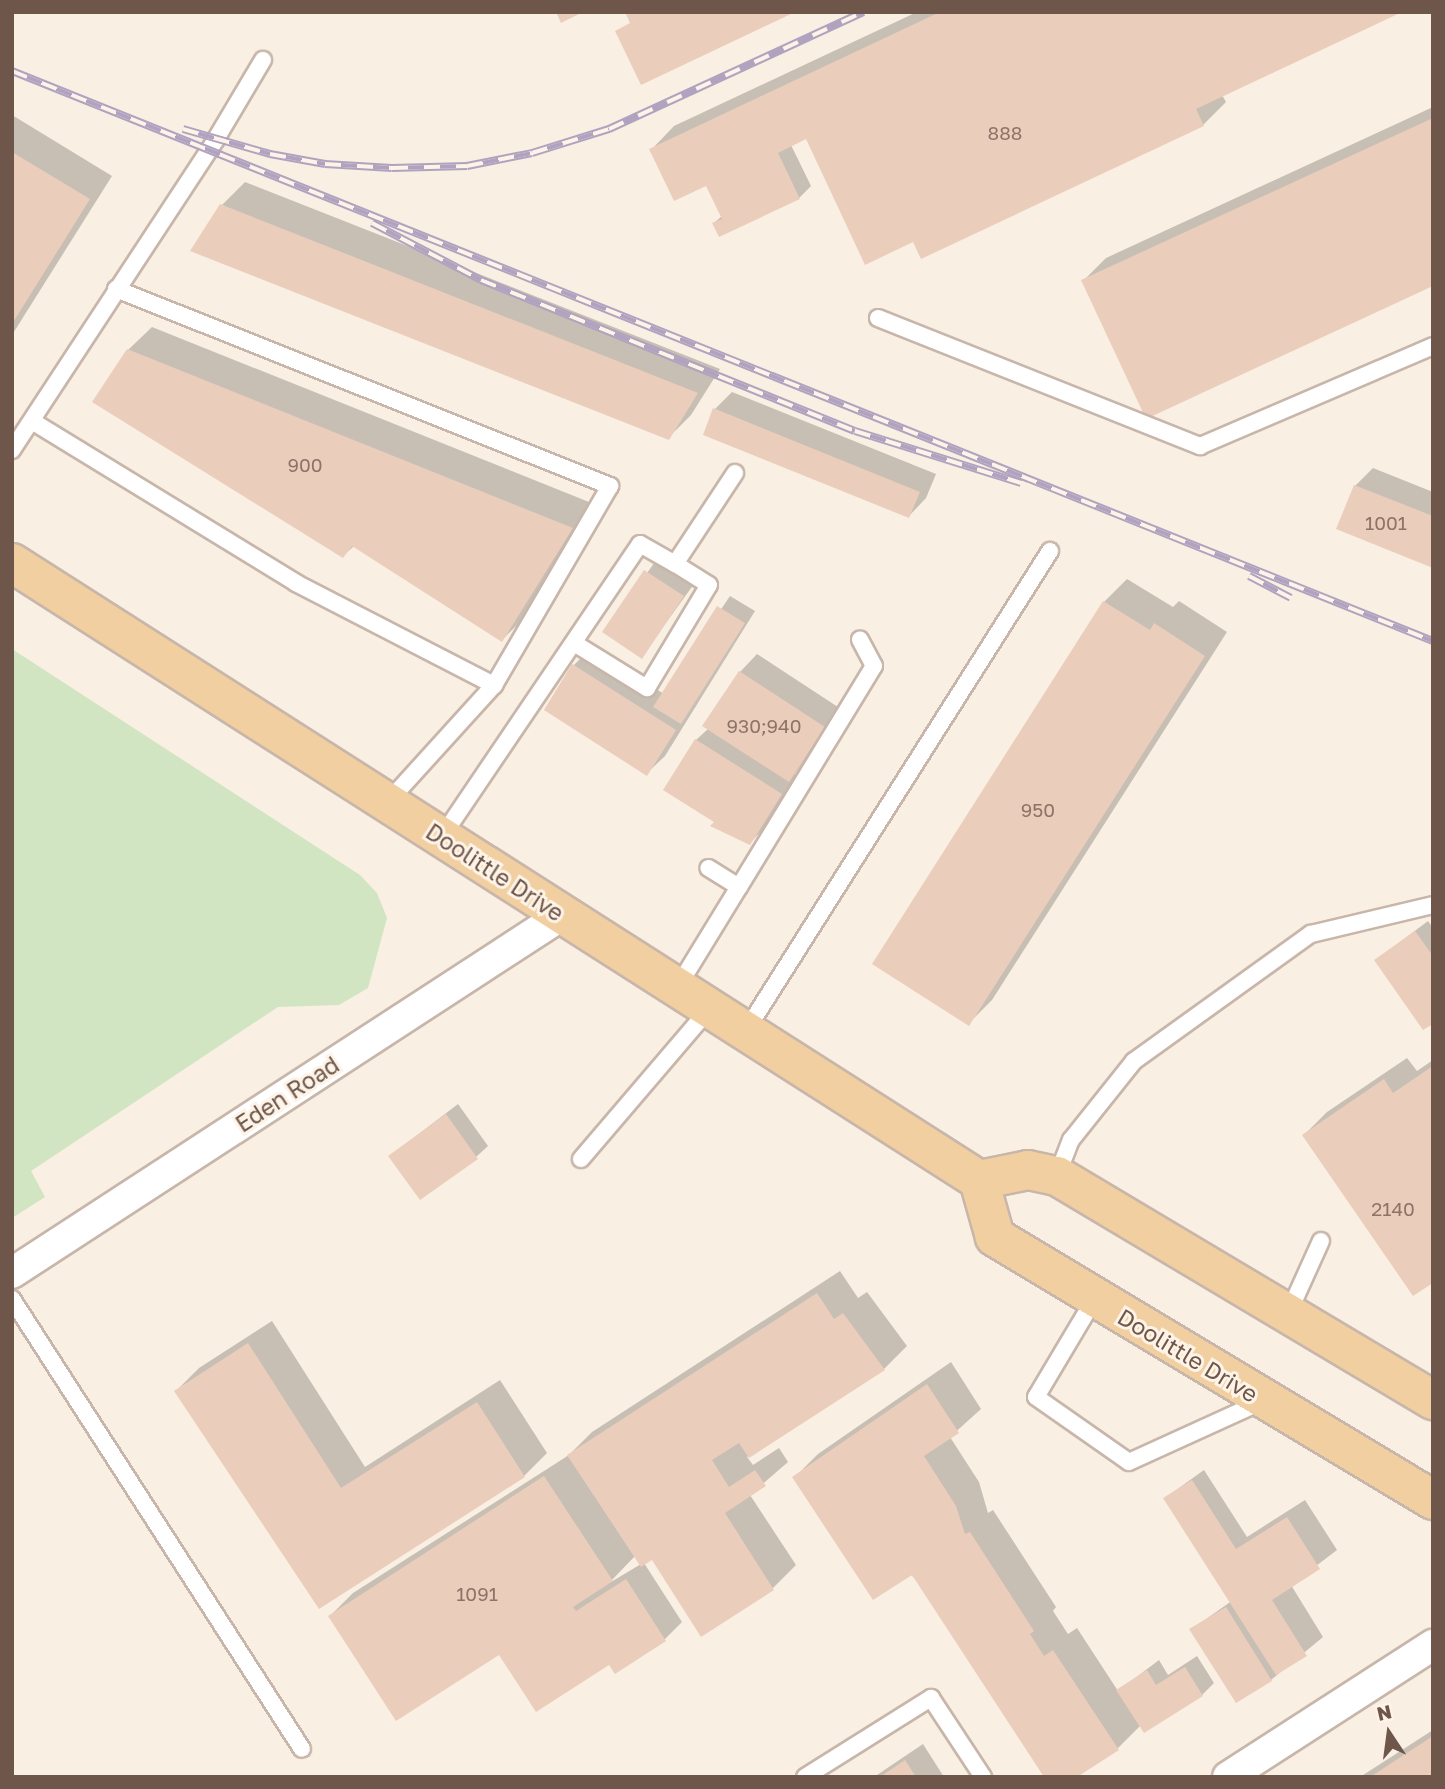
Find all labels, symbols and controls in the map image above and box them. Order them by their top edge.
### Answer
house number: 888 [988,122,1022,144]
house number: 900 [287,454,323,476]
house number: 1001 [1365,512,1407,534]
house number: 930;940 [727,715,801,737]
house number: 950 [1021,799,1055,821]
street label: Doolittle Drive [421,817,569,927]
street label: Eden Road [230,1050,344,1138]
house number: 2140 [1371,1198,1415,1220]
street label: Doolittle Drive [1113,1302,1263,1408]
house number: 1091 [456,1583,498,1605]
north arrow [1354,1698,1424,1768]
text: N [1375,1699,1394,1725]

